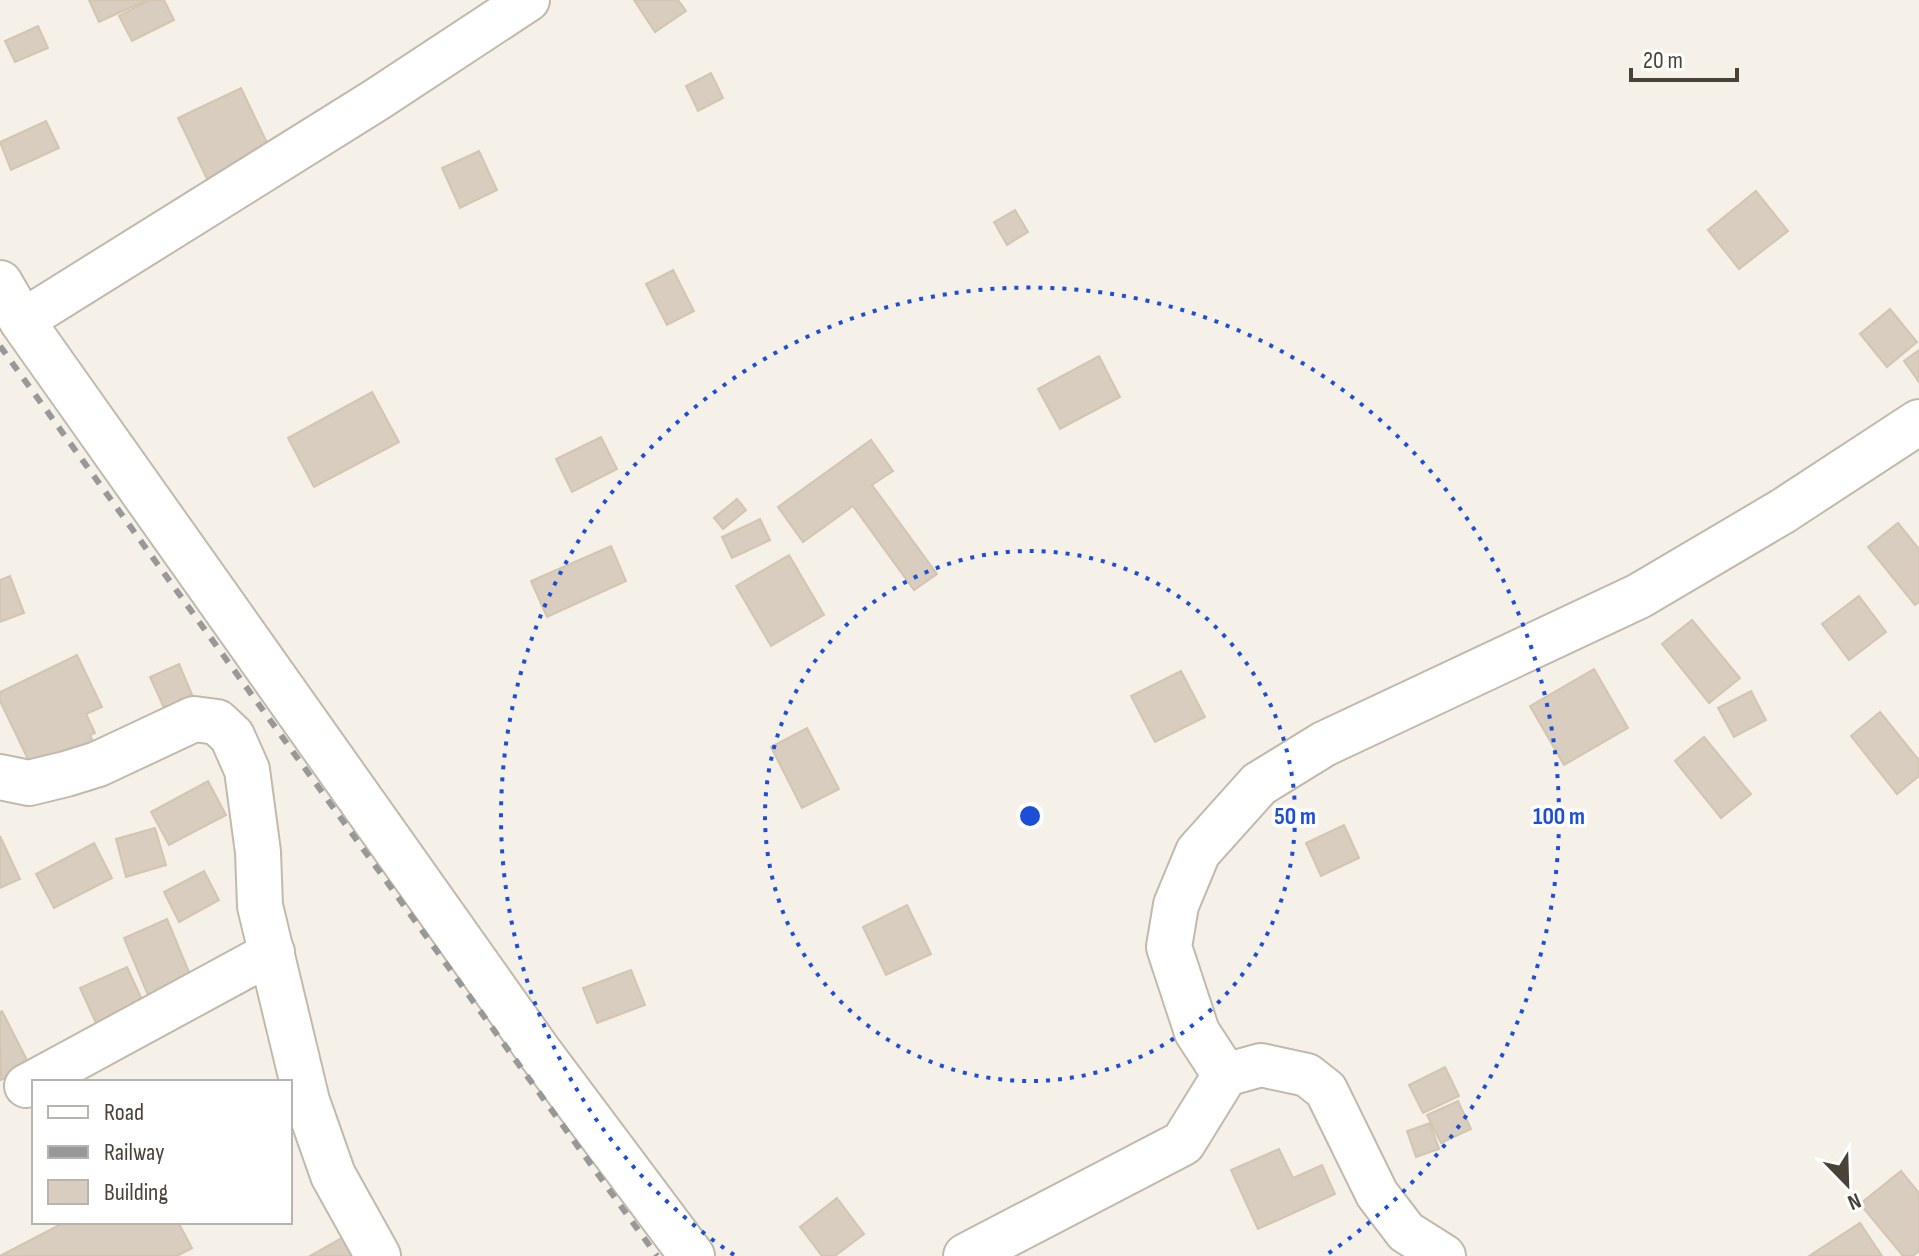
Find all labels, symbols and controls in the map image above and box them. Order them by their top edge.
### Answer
scale bar [1631,32,1737,82]
text: 20 m [1643,46,1683,75]
centre of rings [1016,802,1044,830]
text: 50 m [1274,802,1316,831]
text: 100 m [1533,802,1585,831]
legend [32,1080,292,1224]
text: Road [104,1098,144,1127]
text: Railway [104,1138,164,1167]
north arrow [1807,1144,1887,1224]
text: Building [104,1178,168,1207]
text: N [1844,1186,1865,1216]

